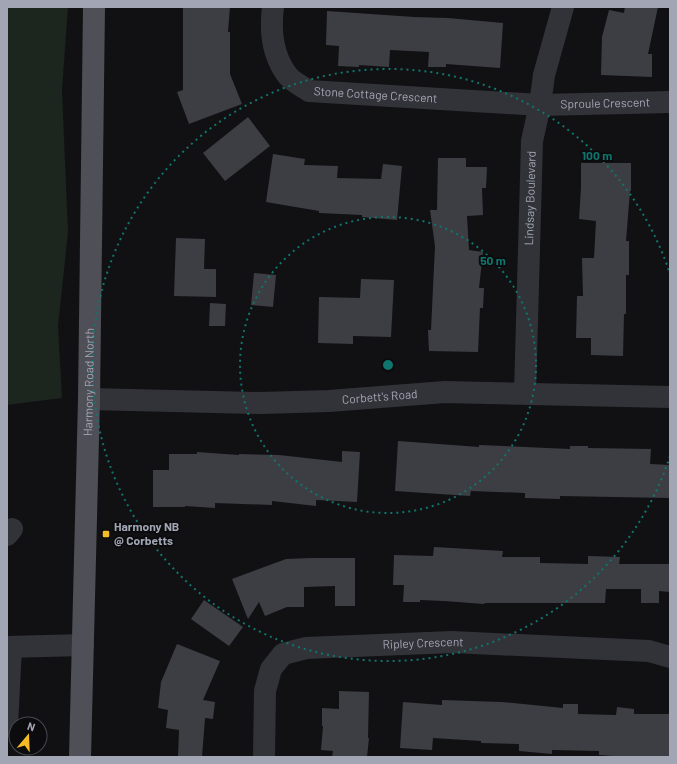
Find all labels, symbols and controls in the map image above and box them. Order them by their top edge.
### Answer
street label: Stone Cottage Crescent [313,83,438,105]
street label: Sproule Crescent [560,94,650,111]
text: 100 m [582,148,612,162]
street label: Lindsay Boulevard [521,150,538,246]
text: 50 m [480,253,506,267]
street label: Harmony Road North [80,328,96,436]
centre of rings [381,358,395,372]
street label: Corbett's Road [341,386,418,406]
place label: Harmony NB @ Corbetts [114,519,179,547]
marker: Harmony NB @ Corbetts [101,529,111,539]
street label: Ripley Crescent [382,634,464,651]
north arrow [8,716,48,756]
text: N [26,719,37,733]

